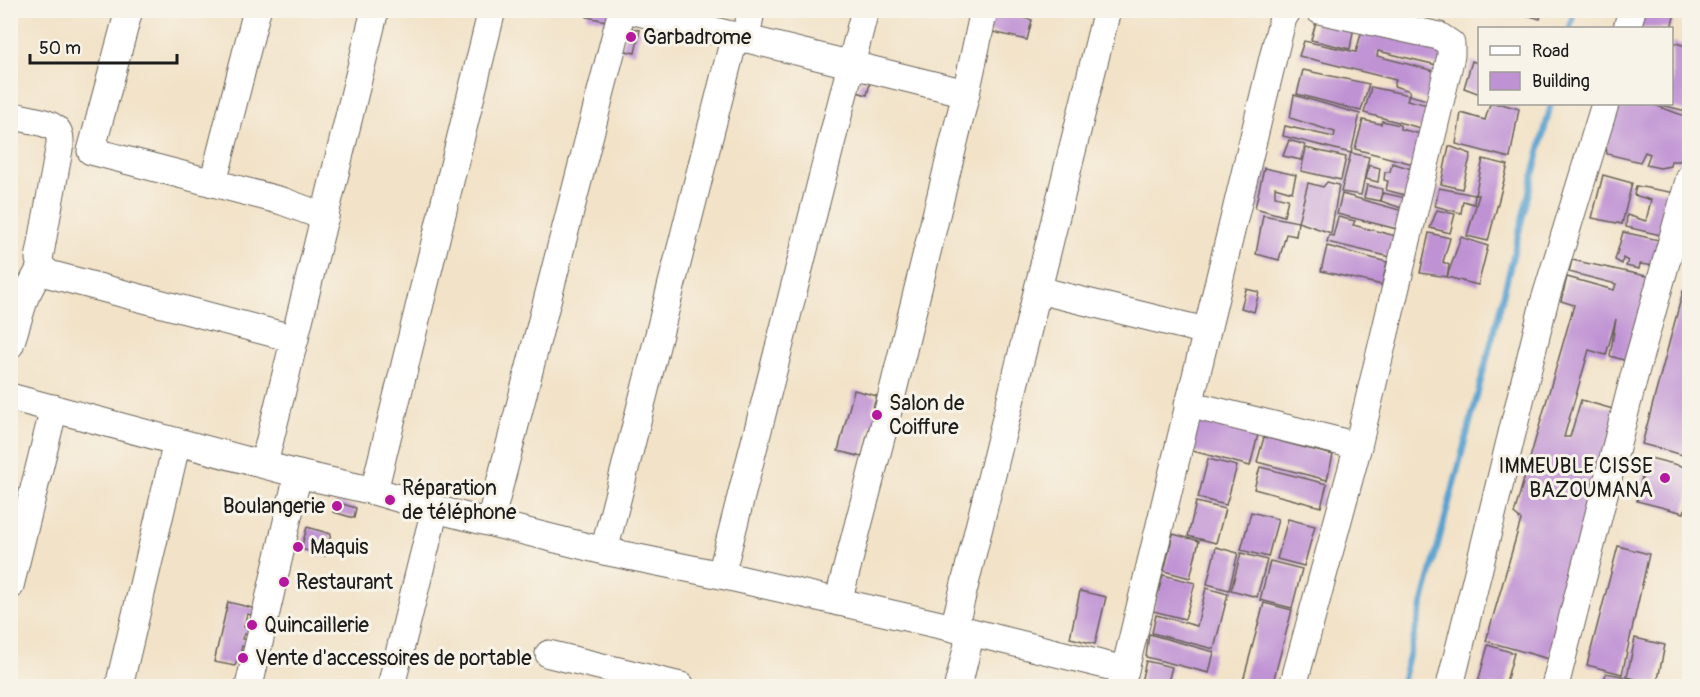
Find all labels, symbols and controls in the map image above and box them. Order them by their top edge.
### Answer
place label: Garbadrome [643,24,752,51]
scale bar [30,27,177,65]
legend [1478,27,1673,105]
marker: Garbadrome [624,30,638,44]
text: 50 m [39,37,81,60]
text: Road [1532,40,1569,63]
text: Building [1532,70,1590,93]
place label: Salon de Coiffure [889,390,965,441]
marker: Salon de Coiffure [870,408,884,422]
place label: IMMEUBLE CISSE BAZOUMANA [1499,453,1653,504]
marker: IMMEUBLE CISSE BAZOUMANA [1658,471,1672,485]
place label: Réparation de téléphone [402,475,517,526]
place label: Boulangerie [223,493,326,520]
marker: Réparation de téléphone [383,493,397,507]
marker: Boulangerie [330,499,344,513]
place label: Maquis [310,534,369,561]
marker: Maquis [291,540,305,554]
place label: Restaurant [296,569,394,596]
marker: Restaurant [277,575,291,589]
place label: Quincaillerie [264,612,370,639]
marker: Quincaillerie [245,618,259,632]
place label: Vente d'accessoires de portable [255,645,532,672]
marker: Vente d'accessoires de portable [236,651,250,665]

